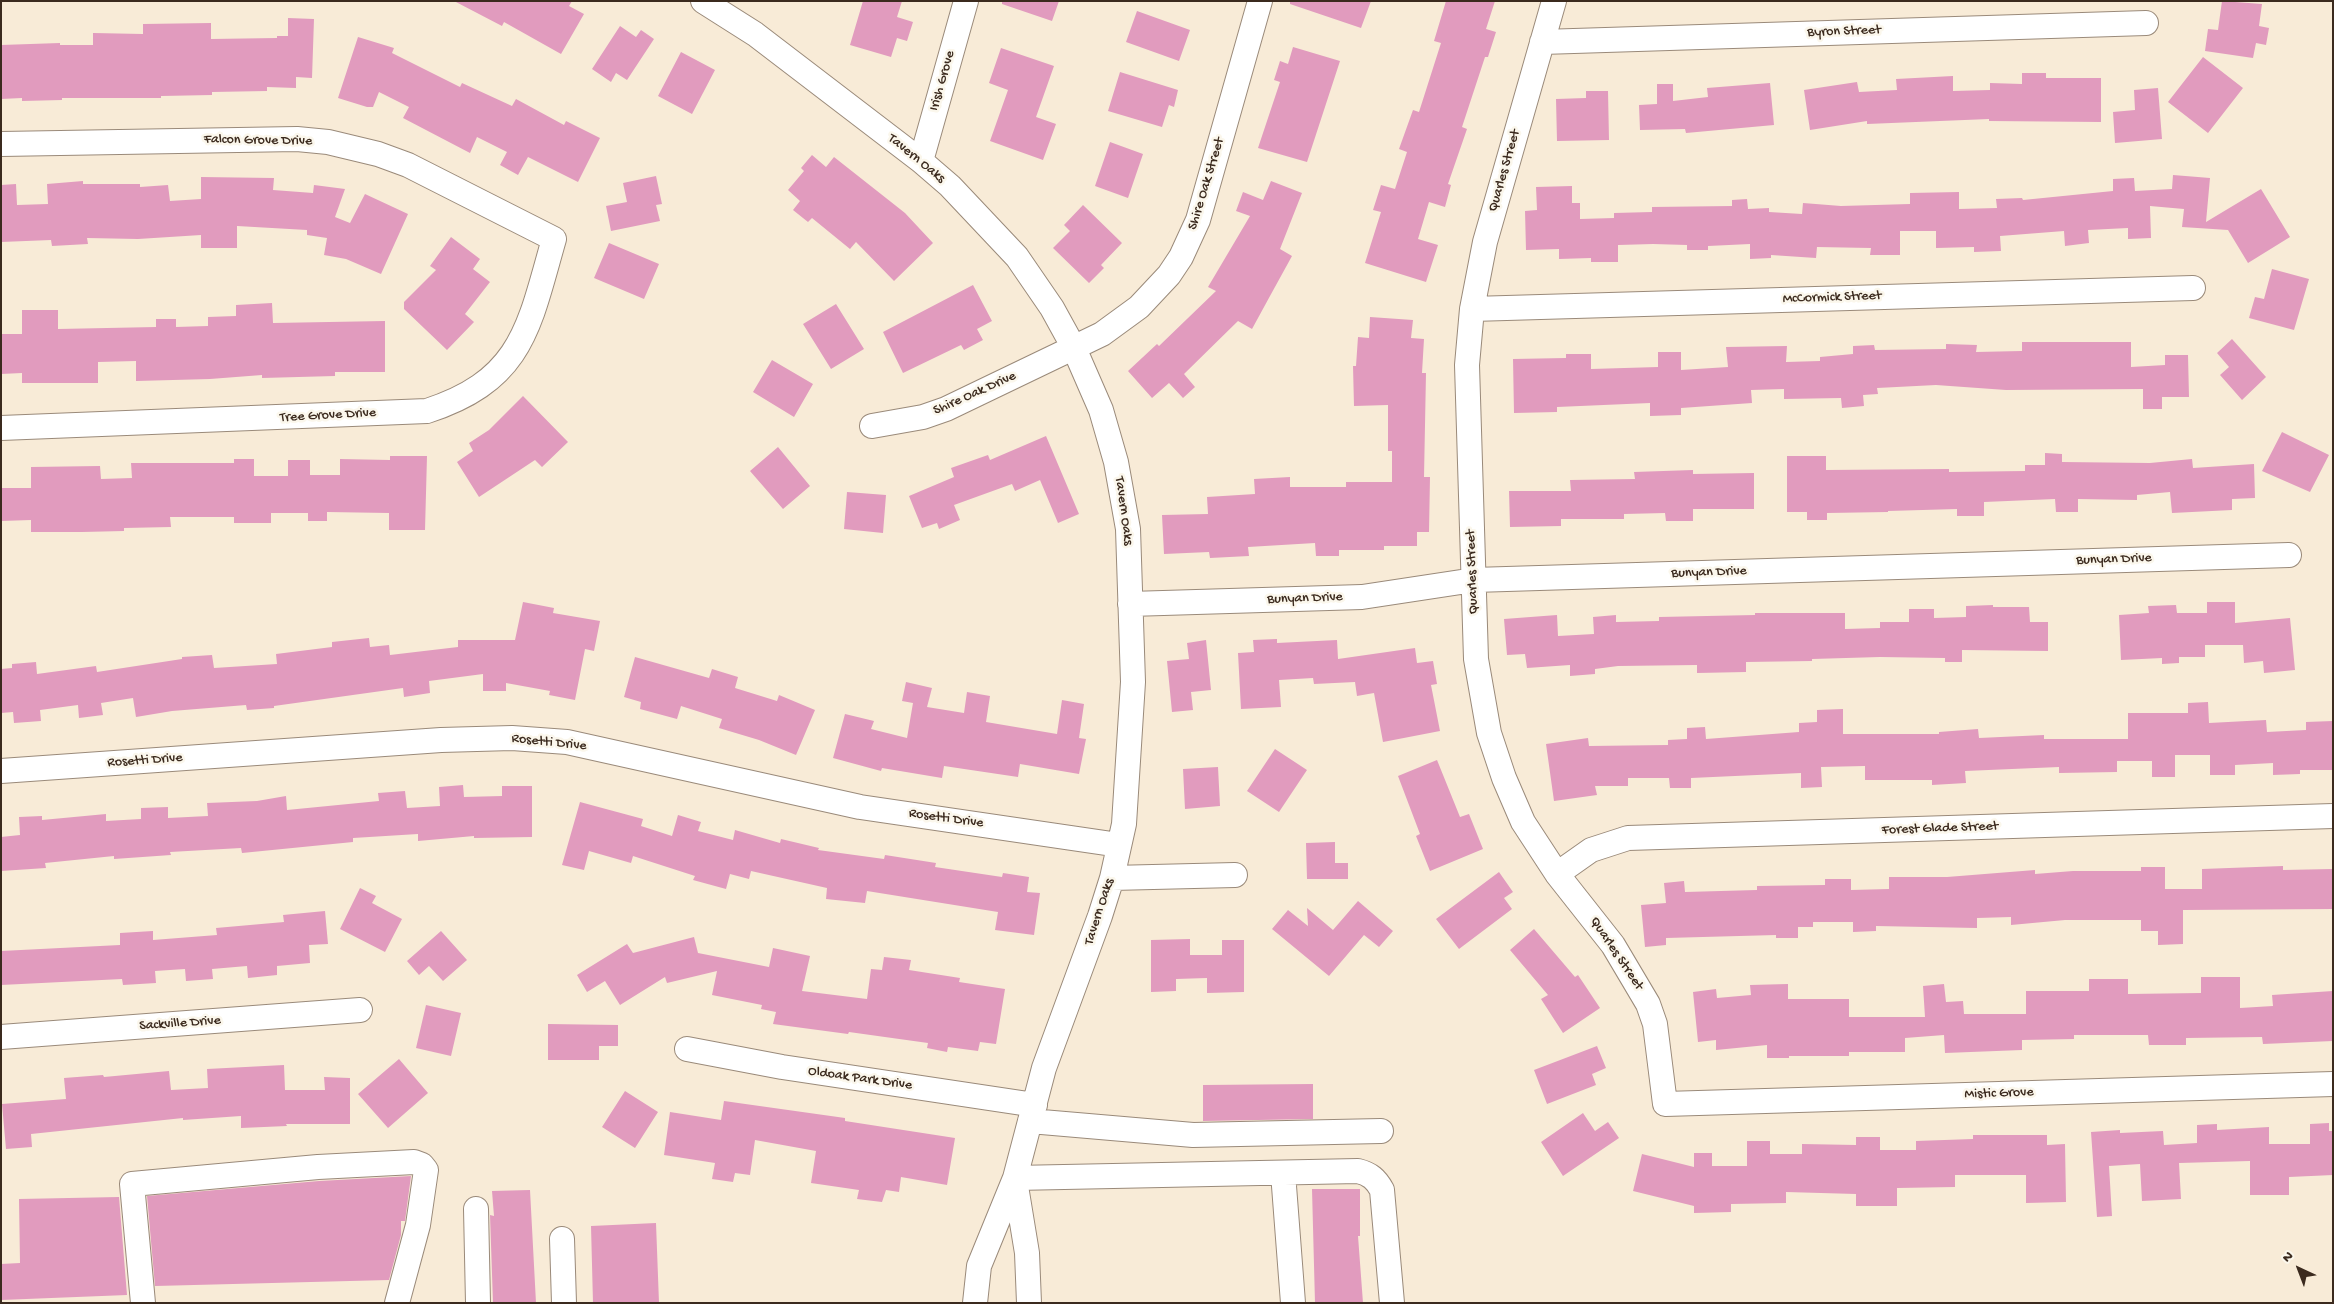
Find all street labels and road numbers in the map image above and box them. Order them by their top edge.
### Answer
street label: Byron Street [1807,22,1881,42]
street label: Irish Grove [926,49,960,113]
street label: Quarles Street [1485,128,1525,214]
street label: Tavern Oaks [884,131,948,187]
street label: Falcon Grove Drive [204,132,312,150]
street label: Shire Oak Street [1185,136,1229,232]
street label: McCormick Street [1782,288,1882,308]
street label: Shire Oak Drive [931,368,1019,420]
street label: Tree Grove Drive [279,405,377,427]
street label: Tavern Oaks [1110,476,1136,546]
street label: Quarles Street [1463,529,1483,615]
street label: Bunyan Drive [2076,550,2152,570]
street label: Bunyan Drive [1671,563,1747,583]
street label: Bunyan Drive [1267,589,1343,609]
street label: Rosetti Drive [511,731,587,755]
street label: Rosetti Drive [107,750,183,772]
street label: Rosetti Drive [908,805,984,833]
street label: Forest Glade Street [1881,819,1999,839]
street label: Tavern Oaks [1081,877,1119,947]
street label: Quarles Street [1585,914,1647,994]
street label: Sackville Drive [139,1013,221,1035]
street label: Oldoak Park Drive [807,1063,913,1095]
street label: Mistic Grove [1964,1084,2034,1104]

